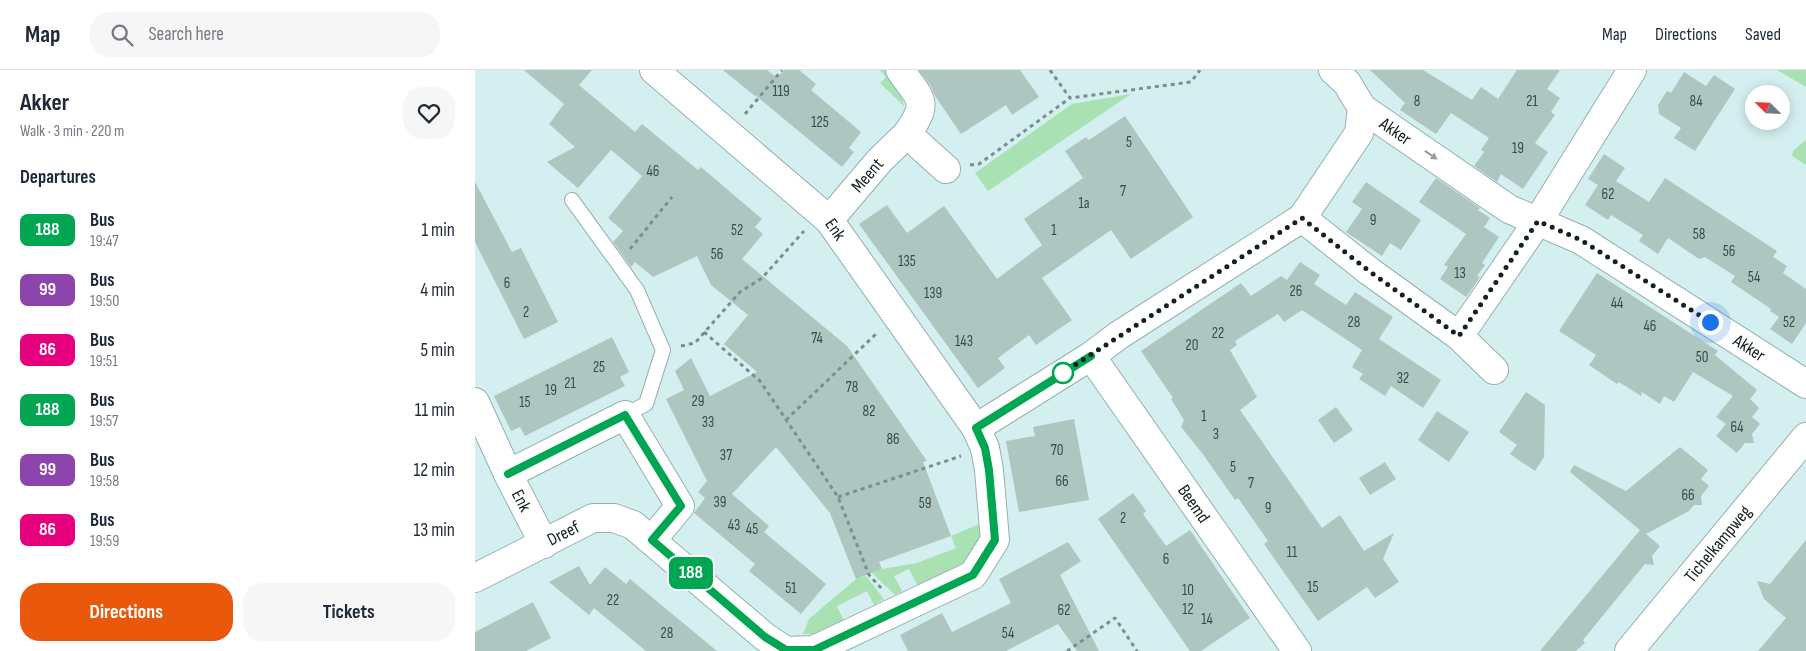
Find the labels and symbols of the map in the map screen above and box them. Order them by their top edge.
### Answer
house number: 119 [772,82,790,101]
north arrow [1745,85,1790,130]
house number: 8 [1414,92,1420,111]
house number: 21 [1526,92,1538,111]
house number: 84 [1689,92,1703,111]
street label: Akker [1375,112,1415,149]
house number: 125 [811,113,829,132]
house number: 5 [1126,133,1132,152]
house number: 19 [1512,139,1524,158]
one-way arrow [1424,150,1437,160]
street label: Meent [847,153,888,197]
house number: 46 [647,162,659,181]
house number: 7 [1120,182,1126,201]
house number: 62 [1602,185,1614,204]
house number: 1a [1078,194,1090,213]
house number: 9 [1370,211,1376,230]
street label: Enk [821,214,851,245]
house number: 52 [731,221,743,240]
house number: 1 [1051,221,1057,240]
house number: 58 [1693,225,1705,244]
house number: 56 [1723,242,1735,261]
house number: 56 [711,245,723,264]
house number: 135 [898,252,916,271]
house number: 13 [1454,264,1466,283]
house number: 54 [1748,268,1760,287]
house number: 6 [504,274,510,293]
house number: 26 [1290,282,1302,301]
house number: 139 [924,284,942,303]
house number: 44 [1611,294,1623,313]
house number: 2 [523,303,529,322]
your location [1698,310,1723,335]
house number: 28 [1348,313,1360,332]
house number: 52 [1783,313,1795,332]
house number: 46 [1644,317,1656,336]
house number: 22 [1212,324,1224,343]
house number: 74 [811,329,823,348]
street label: Akker [1729,329,1769,366]
house number: 143 [955,332,973,351]
house number: 20 [1186,336,1198,355]
house number: 50 [1696,348,1708,367]
house number: 25 [593,358,605,377]
unlabelled marker [1052,362,1074,384]
house number: 32 [1397,369,1409,388]
house number: 21 [564,374,576,393]
house number: 78 [846,378,858,397]
house number: 19 [545,381,557,400]
house number: 29 [692,392,704,411]
house number: 15 [519,393,531,412]
house number: 82 [863,402,875,421]
house number: 1 [1201,407,1207,426]
house number: 33 [702,413,714,432]
house number: 64 [1730,418,1744,437]
house number: 3 [1213,425,1219,444]
house number: 86 [886,430,900,449]
house number: 70 [1051,441,1063,460]
house number: 37 [720,446,732,465]
house number: 5 [1230,458,1236,477]
house number: 66 [1055,472,1069,491]
house number: 7 [1248,474,1254,493]
street label: Beemd [1174,481,1215,527]
street label: Enk [507,486,536,515]
house number: 66 [1681,486,1695,505]
house number: 39 [714,493,726,512]
house number: 59 [919,494,931,513]
house number: 9 [1265,499,1271,518]
street label: Tichelkampweg [1680,501,1755,587]
house number: 2 [1120,509,1126,528]
street label: Dreef [544,516,584,550]
house number: 43 [728,516,740,535]
house number: 45 [746,520,758,539]
house number: 11 [1287,543,1298,562]
house number: 6 [1163,550,1169,569]
line badge: 188 [662,557,720,589]
house number: 15 [1307,578,1319,597]
house number: 51 [785,579,797,598]
house number: 10 [1182,581,1194,600]
house number: 22 [607,591,619,610]
house number: 12 [1182,600,1194,619]
house number: 62 [1058,601,1070,620]
house number: 14 [1201,610,1213,629]
house number: 28 [661,624,673,643]
house number: 54 [1002,624,1014,643]

